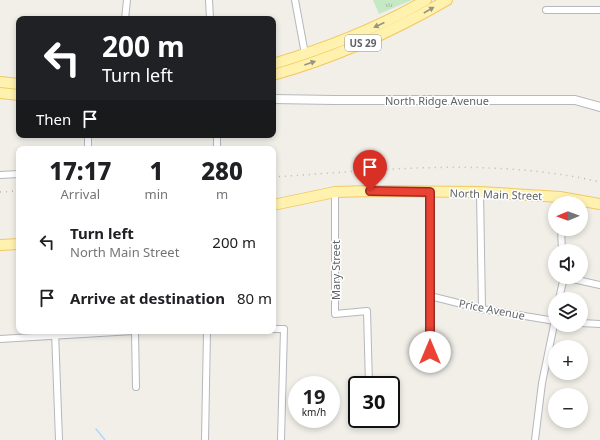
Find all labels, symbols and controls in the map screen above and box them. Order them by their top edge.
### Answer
one-way arrow [423,7,435,14]
one-way arrow [374,22,385,28]
text: 200 m [102,27,185,65]
icon: left [36,32,88,84]
road number: US 29 [345,35,381,51]
one-way arrow [305,60,317,66]
text: Turn left [102,63,173,87]
street label: North Ridge Avenue [385,93,489,108]
icon: arrive [79,108,101,130]
text: Then [36,109,71,129]
pin [353,150,387,191]
text: 17:17 [49,154,111,187]
text: 1 [149,154,163,187]
text: 280 [201,154,243,187]
icon: arrive [359,156,381,178]
text: Arrival [60,185,100,203]
text: min [145,185,168,203]
text: m [216,185,228,203]
street label: North Main Street [449,185,543,203]
north arrow [548,196,588,236]
map controls [548,196,588,428]
text: Turn left [70,223,134,243]
icon: left [36,231,58,253]
text: 200 m [212,232,256,252]
street label: Mary Street [328,240,343,300]
text: North Main Street [70,243,179,261]
button: sound [548,244,588,284]
icon: arrive [36,287,58,309]
text: Arrive at destination [70,288,225,308]
text: 80 m [237,288,272,308]
button: layers [548,292,588,332]
street label: Price Avenue [458,295,526,323]
position arrow [409,331,451,373]
button: + [548,340,588,380]
speed limit sign: 30 [348,376,400,428]
text: 19 [303,383,325,410]
button: − [548,388,588,428]
text: km/h [302,405,326,419]

